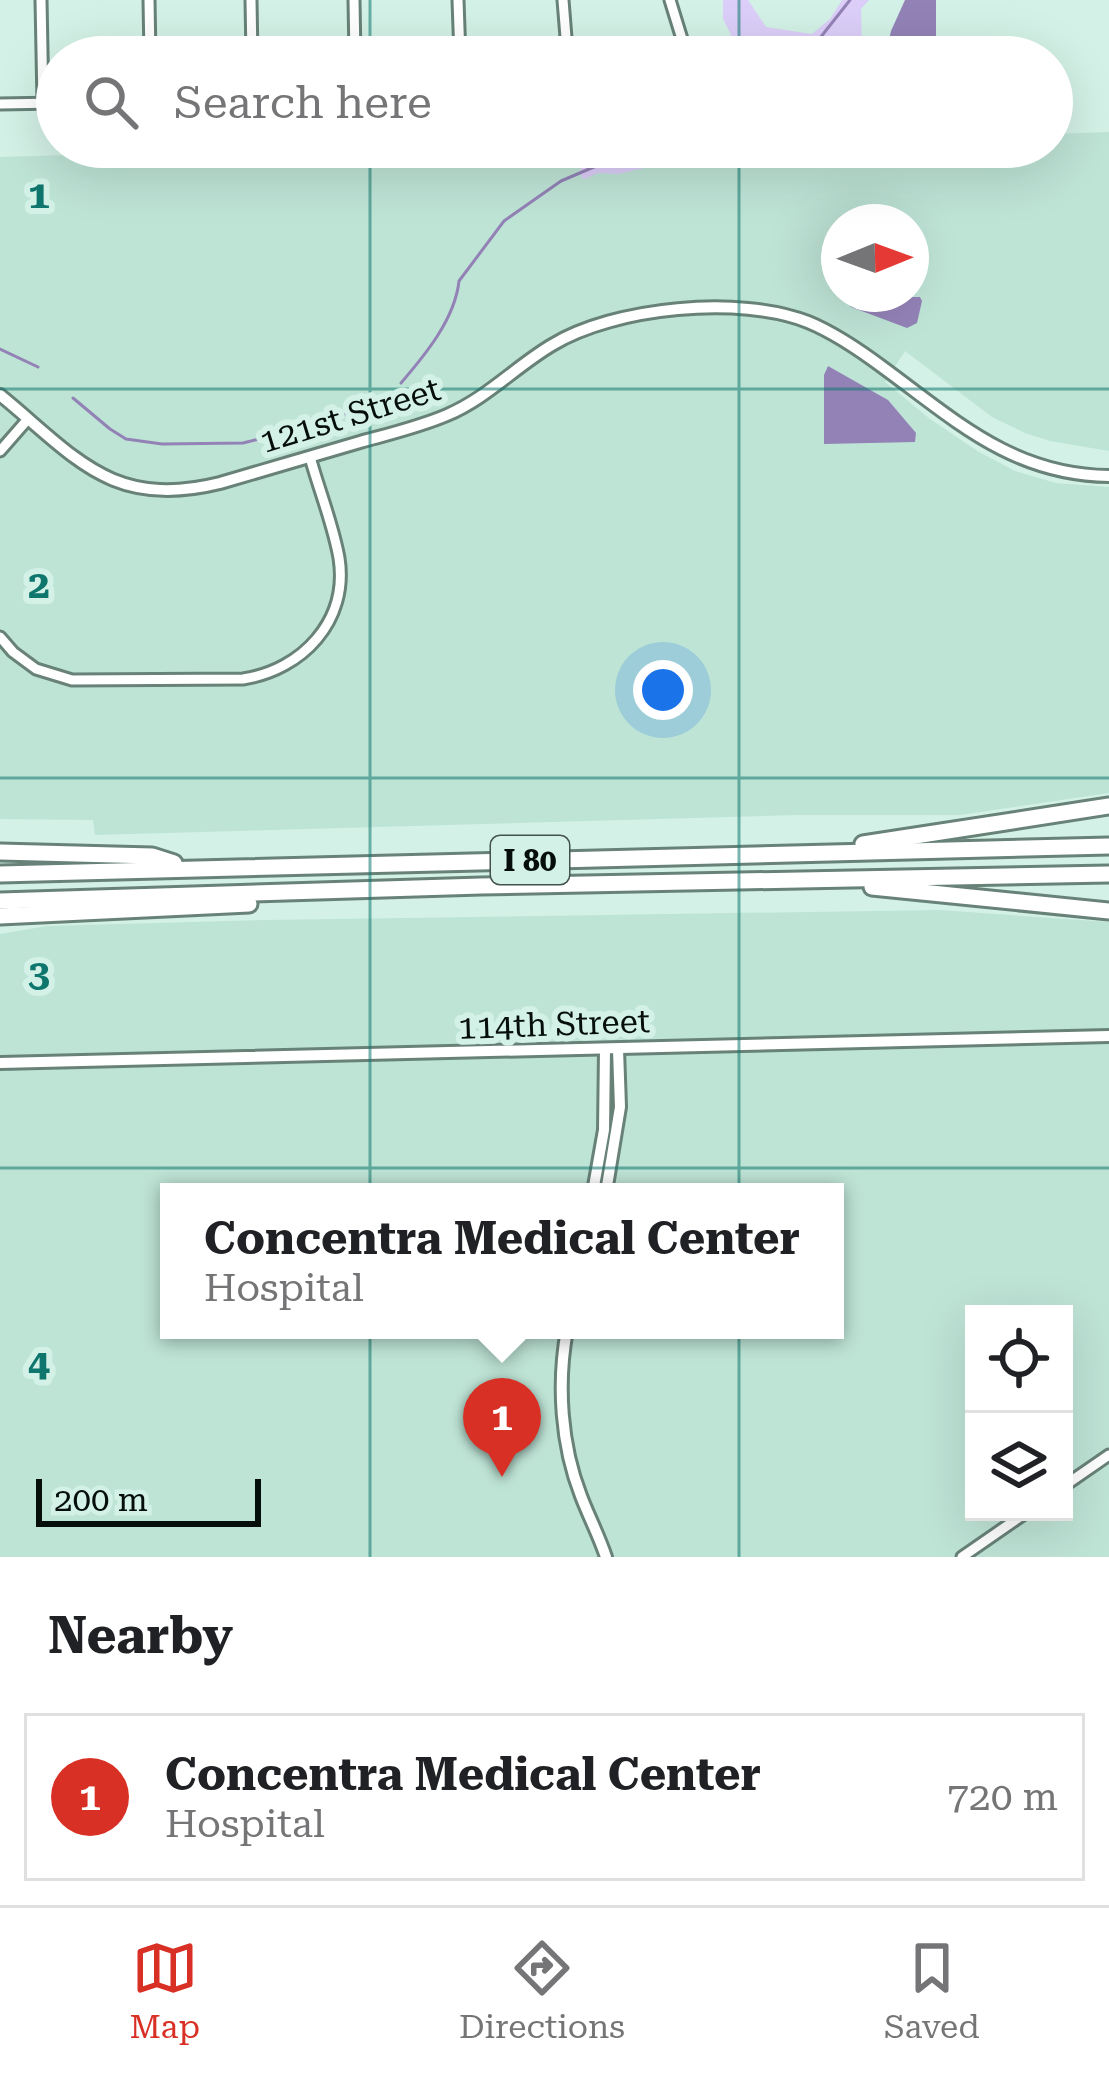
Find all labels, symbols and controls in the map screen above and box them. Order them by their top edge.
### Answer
search box [36,36,1073,168]
icon: search [78,69,144,135]
text: Search here [174,76,432,129]
text: 1 [28,172,50,218]
north arrow [821,204,929,312]
street label: 121st Street [255,369,445,461]
text: 2 [28,562,50,608]
your location [633,660,693,720]
road number: I 80 [491,836,569,884]
text: 3 [28,951,50,997]
street label: 114th Street [457,1001,651,1047]
popup [160,1183,844,1339]
text: Concentra Medical Center [204,1212,800,1265]
text: Hospital [204,1265,364,1311]
map controls [965,1305,1073,1521]
button: locate [965,1305,1073,1413]
text: 4 [28,1340,50,1386]
pin: 1 [463,1378,541,1477]
button: layers [965,1413,1073,1521]
scale bar [36,1473,261,1526]
text: 200 m [54,1480,148,1519]
text: Nearby [48,1606,233,1665]
text: Concentra Medical Center [165,1748,761,1801]
text: 1 [79,1774,101,1820]
text: 720 m [947,1774,1058,1820]
text: Hospital [165,1801,325,1847]
tab: Map [129,1935,200,2046]
tab: Directions [459,1935,625,2046]
tab: Saved [884,1935,980,2046]

